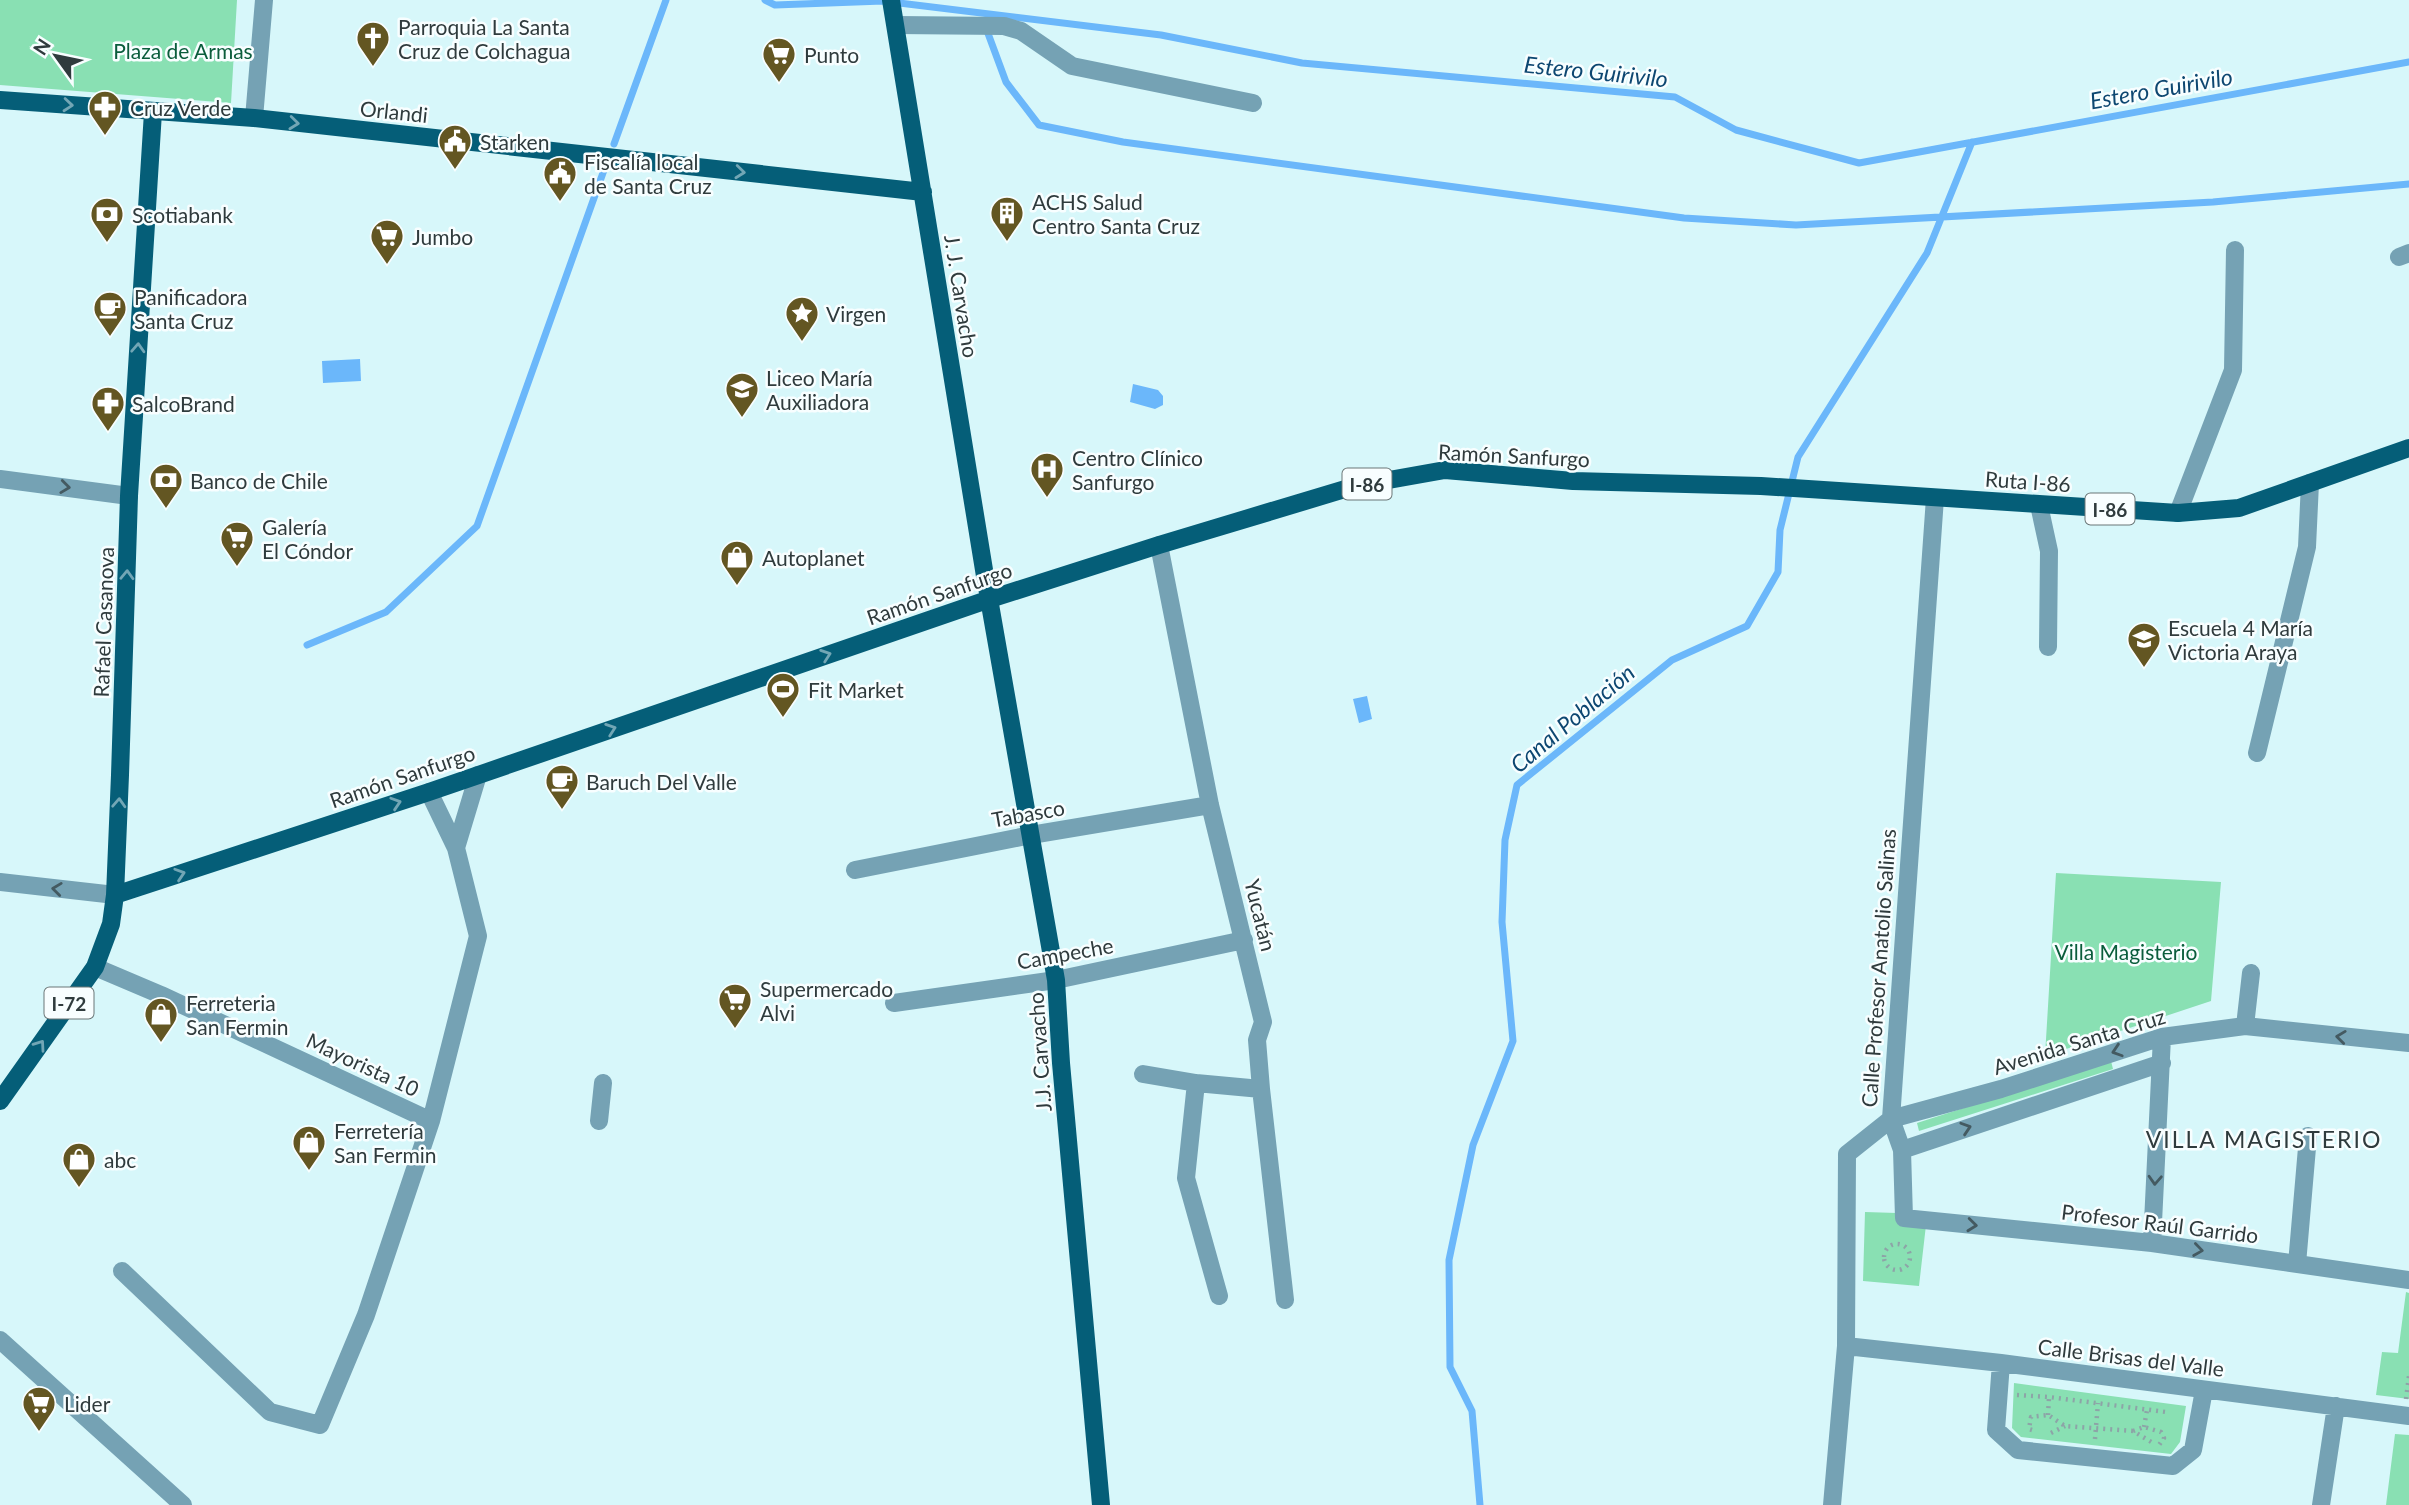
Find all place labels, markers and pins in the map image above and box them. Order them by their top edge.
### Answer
place label: Parroquia La Santa Cruz de Colchagua [398,14,570,63]
church icon: Parroquia La Santa Cruz de Colchagua [354,19,392,68]
supermarket icon: Punto [760,35,798,84]
place label: Punto [804,42,859,67]
pharmacy icon: Cruz Verde [86,88,124,137]
place label: Cruz Verde [130,95,231,120]
public building icon: Starken [436,122,474,171]
place label: Starken [480,129,549,154]
place label: Fiscalía local de Santa Cruz [584,149,712,198]
public building icon: Fiscalía local de Santa Cruz [541,154,579,203]
place label: ACHS Salud Centro Santa Cruz [1032,189,1200,238]
building icon: ACHS Salud Centro Santa Cruz [988,194,1026,243]
bank icon: Scotiabank [88,195,126,244]
place label: Scotiabank [132,202,233,227]
supermarket icon: Jumbo [368,217,406,266]
place label: Jumbo [412,224,473,249]
place label: Panificadora Santa Cruz [134,284,248,333]
cafe icon: Panificadora Santa Cruz [91,289,129,338]
place icon: Virgen [783,294,821,343]
place label: Virgen [826,301,886,326]
place label: Liceo María Auxiliadora [766,365,873,414]
school or university icon: Liceo María Auxiliadora [723,370,761,419]
pharmacy icon: SalcoBrand [89,384,127,433]
place label: SalcoBrand [132,391,235,416]
place label: Centro Clínico Sanfurgo [1072,445,1203,494]
hospital icon: Centro Clínico Sanfurgo [1028,450,1066,499]
bank icon: Banco de Chile [147,461,185,510]
place label: Banco de Chile [190,468,328,493]
place label: Galería El Cóndor [262,514,353,563]
supermarket icon: Galería El Cóndor [218,519,256,568]
shop icon: Autoplanet [718,538,756,587]
place label: Autoplanet [762,545,865,570]
place label: Escuela 4 María Victoria Araya [2168,615,2313,664]
school or university icon: Escuela 4 María Victoria Araya [2125,620,2163,669]
sports icon: Fit Market [764,670,802,719]
place label: Fit Market [808,677,904,702]
cafe icon: Baruch Del Valle [543,762,581,811]
place label: Baruch Del Valle [586,769,737,794]
place label: Supermercado Alvi [760,976,893,1025]
supermarket icon: Supermercado Alvi [716,981,754,1030]
place label: Ferreteria San Fermin [186,990,289,1039]
shop icon: Ferreteria San Fermin [142,995,180,1044]
place label: Ferretería San Fermin [334,1118,437,1167]
shop icon: Ferretería San Fermin [290,1123,328,1172]
shop icon: abc [60,1140,98,1189]
place label: abc [104,1147,136,1172]
supermarket icon: Lider [20,1384,58,1433]
place label: Lider [64,1391,111,1416]

